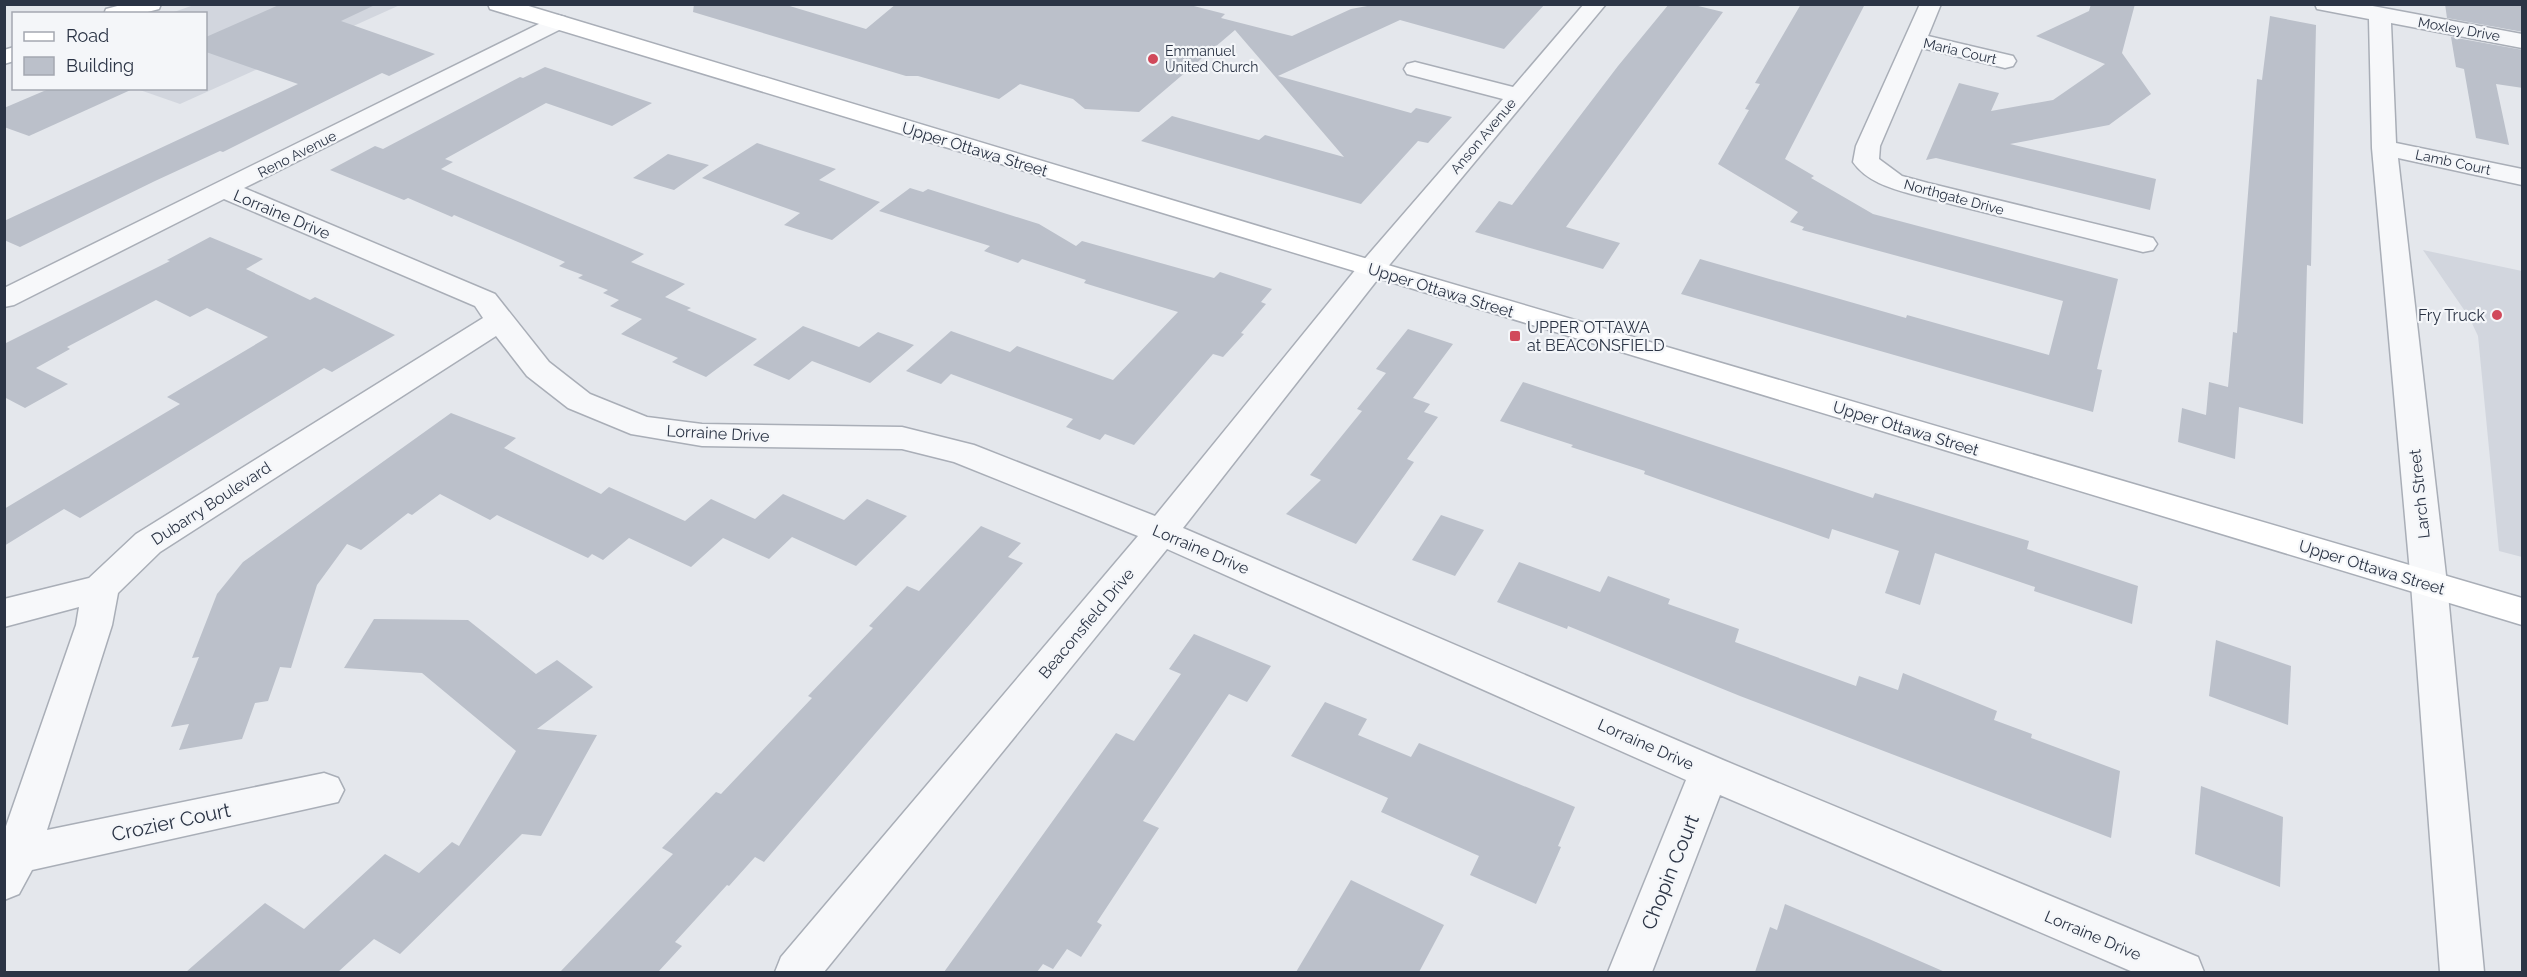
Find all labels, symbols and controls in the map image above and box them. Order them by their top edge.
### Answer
legend [12,12,207,90]
street label: Moxley Drive [2417,14,2501,44]
text: Road [66,25,109,46]
street label: Maria Court [1922,35,1999,67]
place label: Emmanuel United Church [1165,43,1258,75]
marker: Emmanuel United Church [1146,52,1160,66]
text: Building [66,55,134,76]
street label: Anson Avenue [1447,95,1519,177]
street label: Upper Ottawa Street [900,118,1051,181]
street label: Reno Avenue [255,127,339,181]
street label: Lamb Court [2414,146,2492,178]
street label: Northgate Drive [1902,176,2006,218]
street label: Lorraine Drive [231,186,333,243]
street label: Upper Ottawa Street [1366,259,1517,322]
place label: Fry Truck [2418,306,2486,325]
marker: Fry Truck [2490,308,2504,322]
place label: UPPER OTTAWA at BEACONSFIELD [1527,318,1665,355]
marker: UPPER OTTAWA at BEACONSFIELD [1508,329,1522,343]
street label: Upper Ottawa Street [1831,397,1982,460]
street label: Lorraine Drive [666,421,770,446]
street label: Larch Street [2405,448,2434,540]
street label: Dubarry Boulevard [148,458,275,549]
street label: Lorraine Drive [1150,521,1252,578]
street label: Upper Ottawa Street [2297,536,2448,599]
street label: Beaconsfield Drive [1035,564,1138,682]
street label: Lorraine Drive [1595,715,1697,774]
street label: Crozier Court [109,798,233,846]
street label: Chopin Court [1636,811,1704,933]
street label: Lorraine Drive [2042,907,2144,964]

